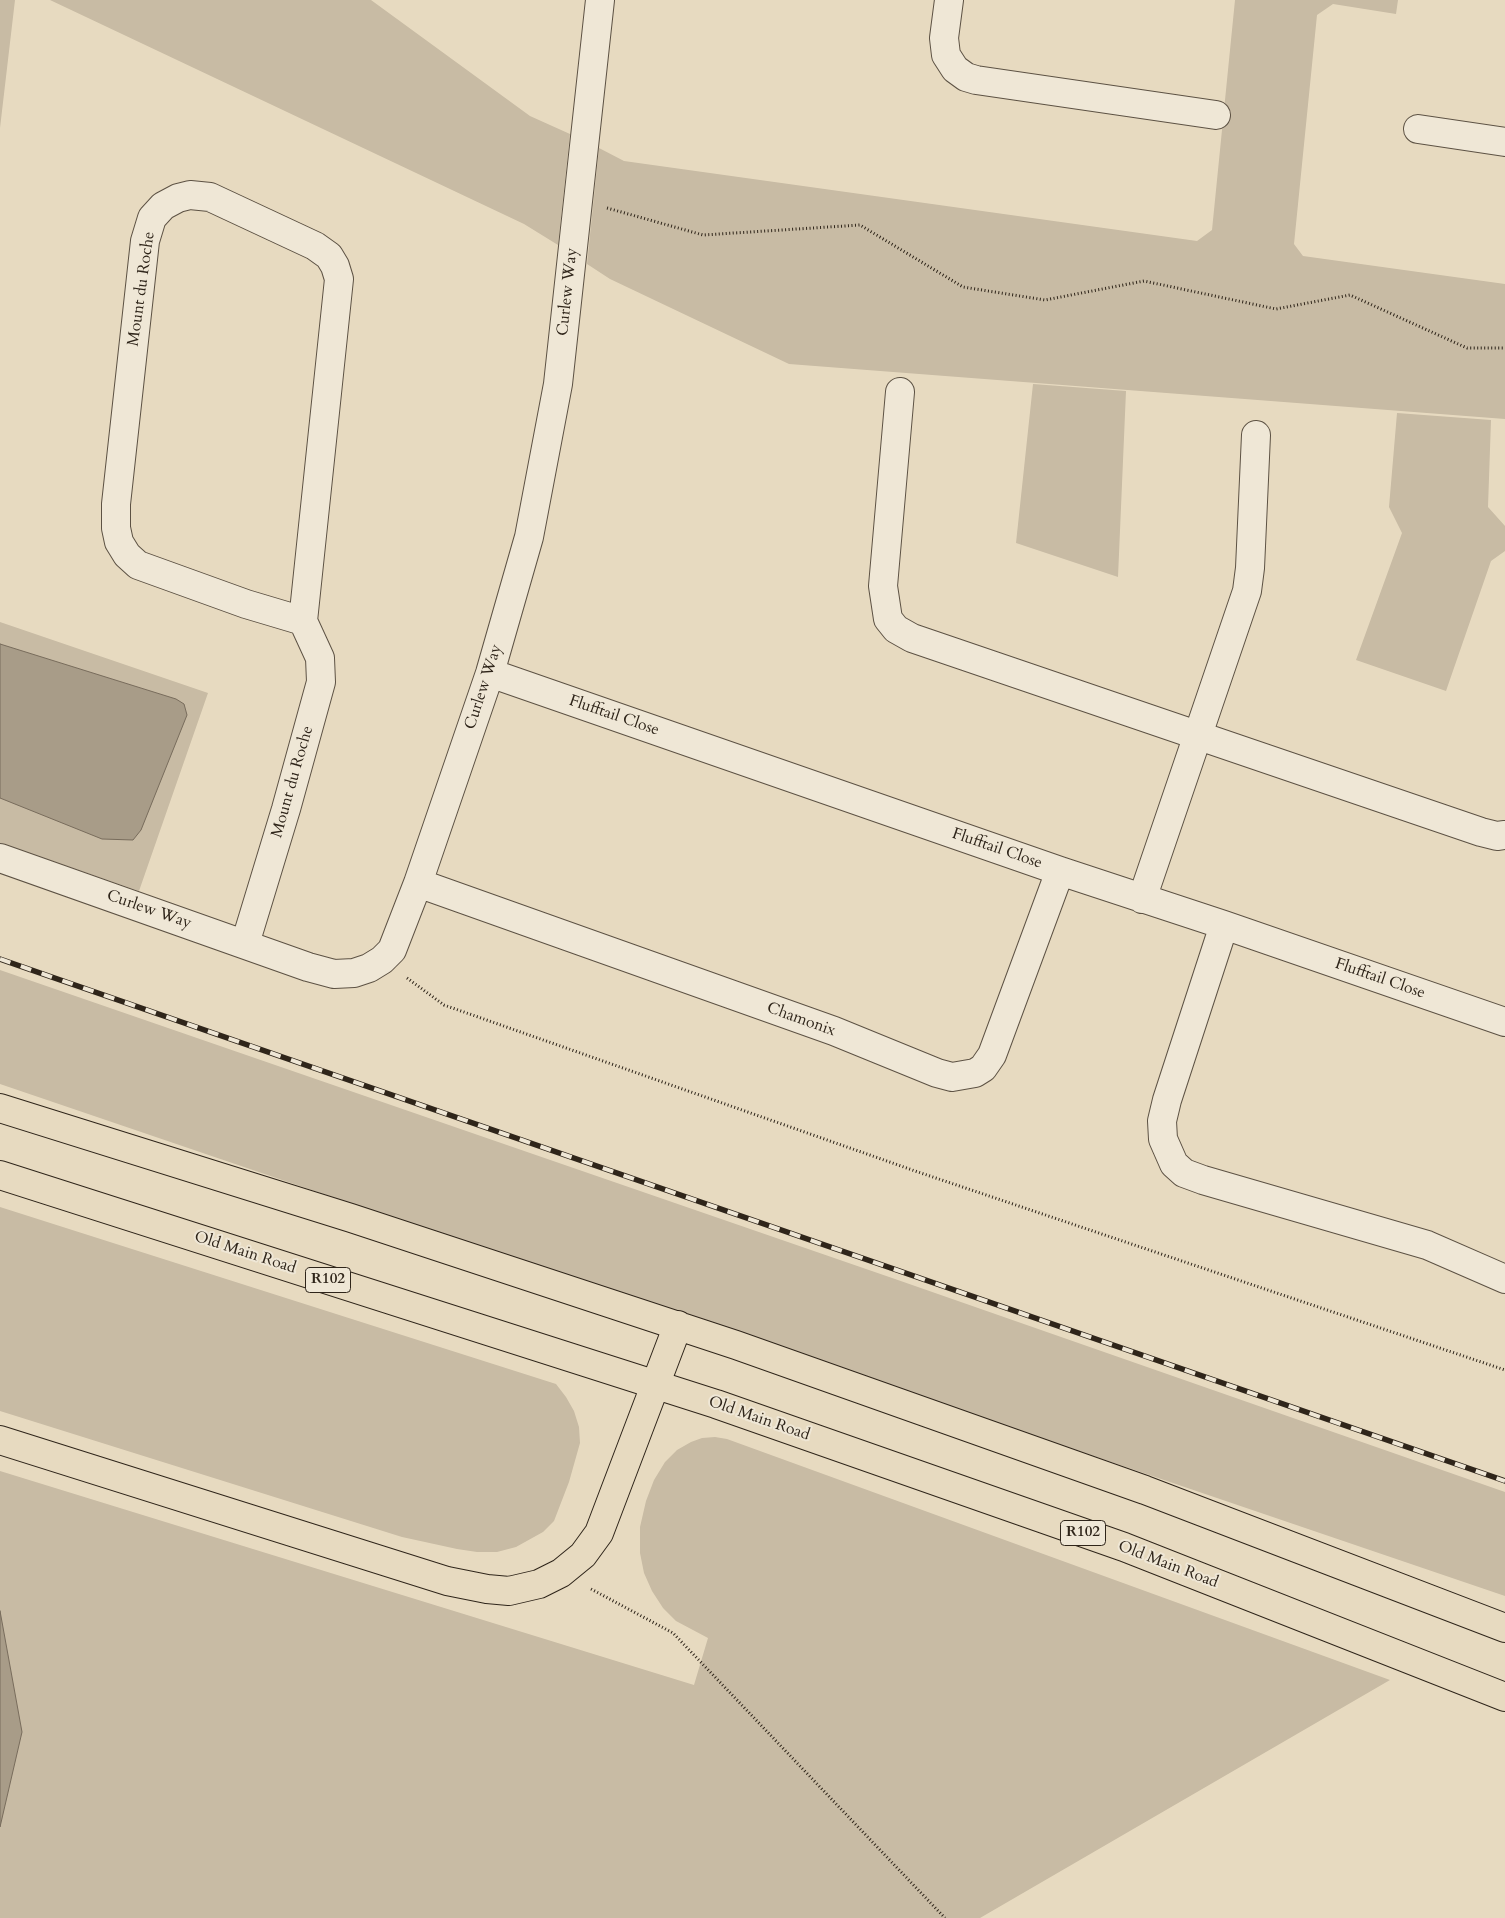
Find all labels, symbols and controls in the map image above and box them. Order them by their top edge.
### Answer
street label: Mount du Roche [124,230,160,348]
street label: Curlew Way [554,247,582,337]
street label: Curlew Way [461,642,507,732]
street label: Flufftail Close [566,692,662,740]
street label: Mount du Roche [268,724,318,840]
street label: Flufftail Close [949,825,1045,873]
street label: Curlew Way [104,887,194,933]
street label: Flufftail Close [1332,955,1428,1003]
street label: Chamonix [764,999,838,1041]
street label: Old Main Road [192,1228,298,1278]
road number: R102 [306,1268,350,1292]
street label: Old Main Road [706,1393,812,1445]
road number: R102 [1060,1520,1106,1546]
street label: Old Main Road [1115,1537,1221,1593]

